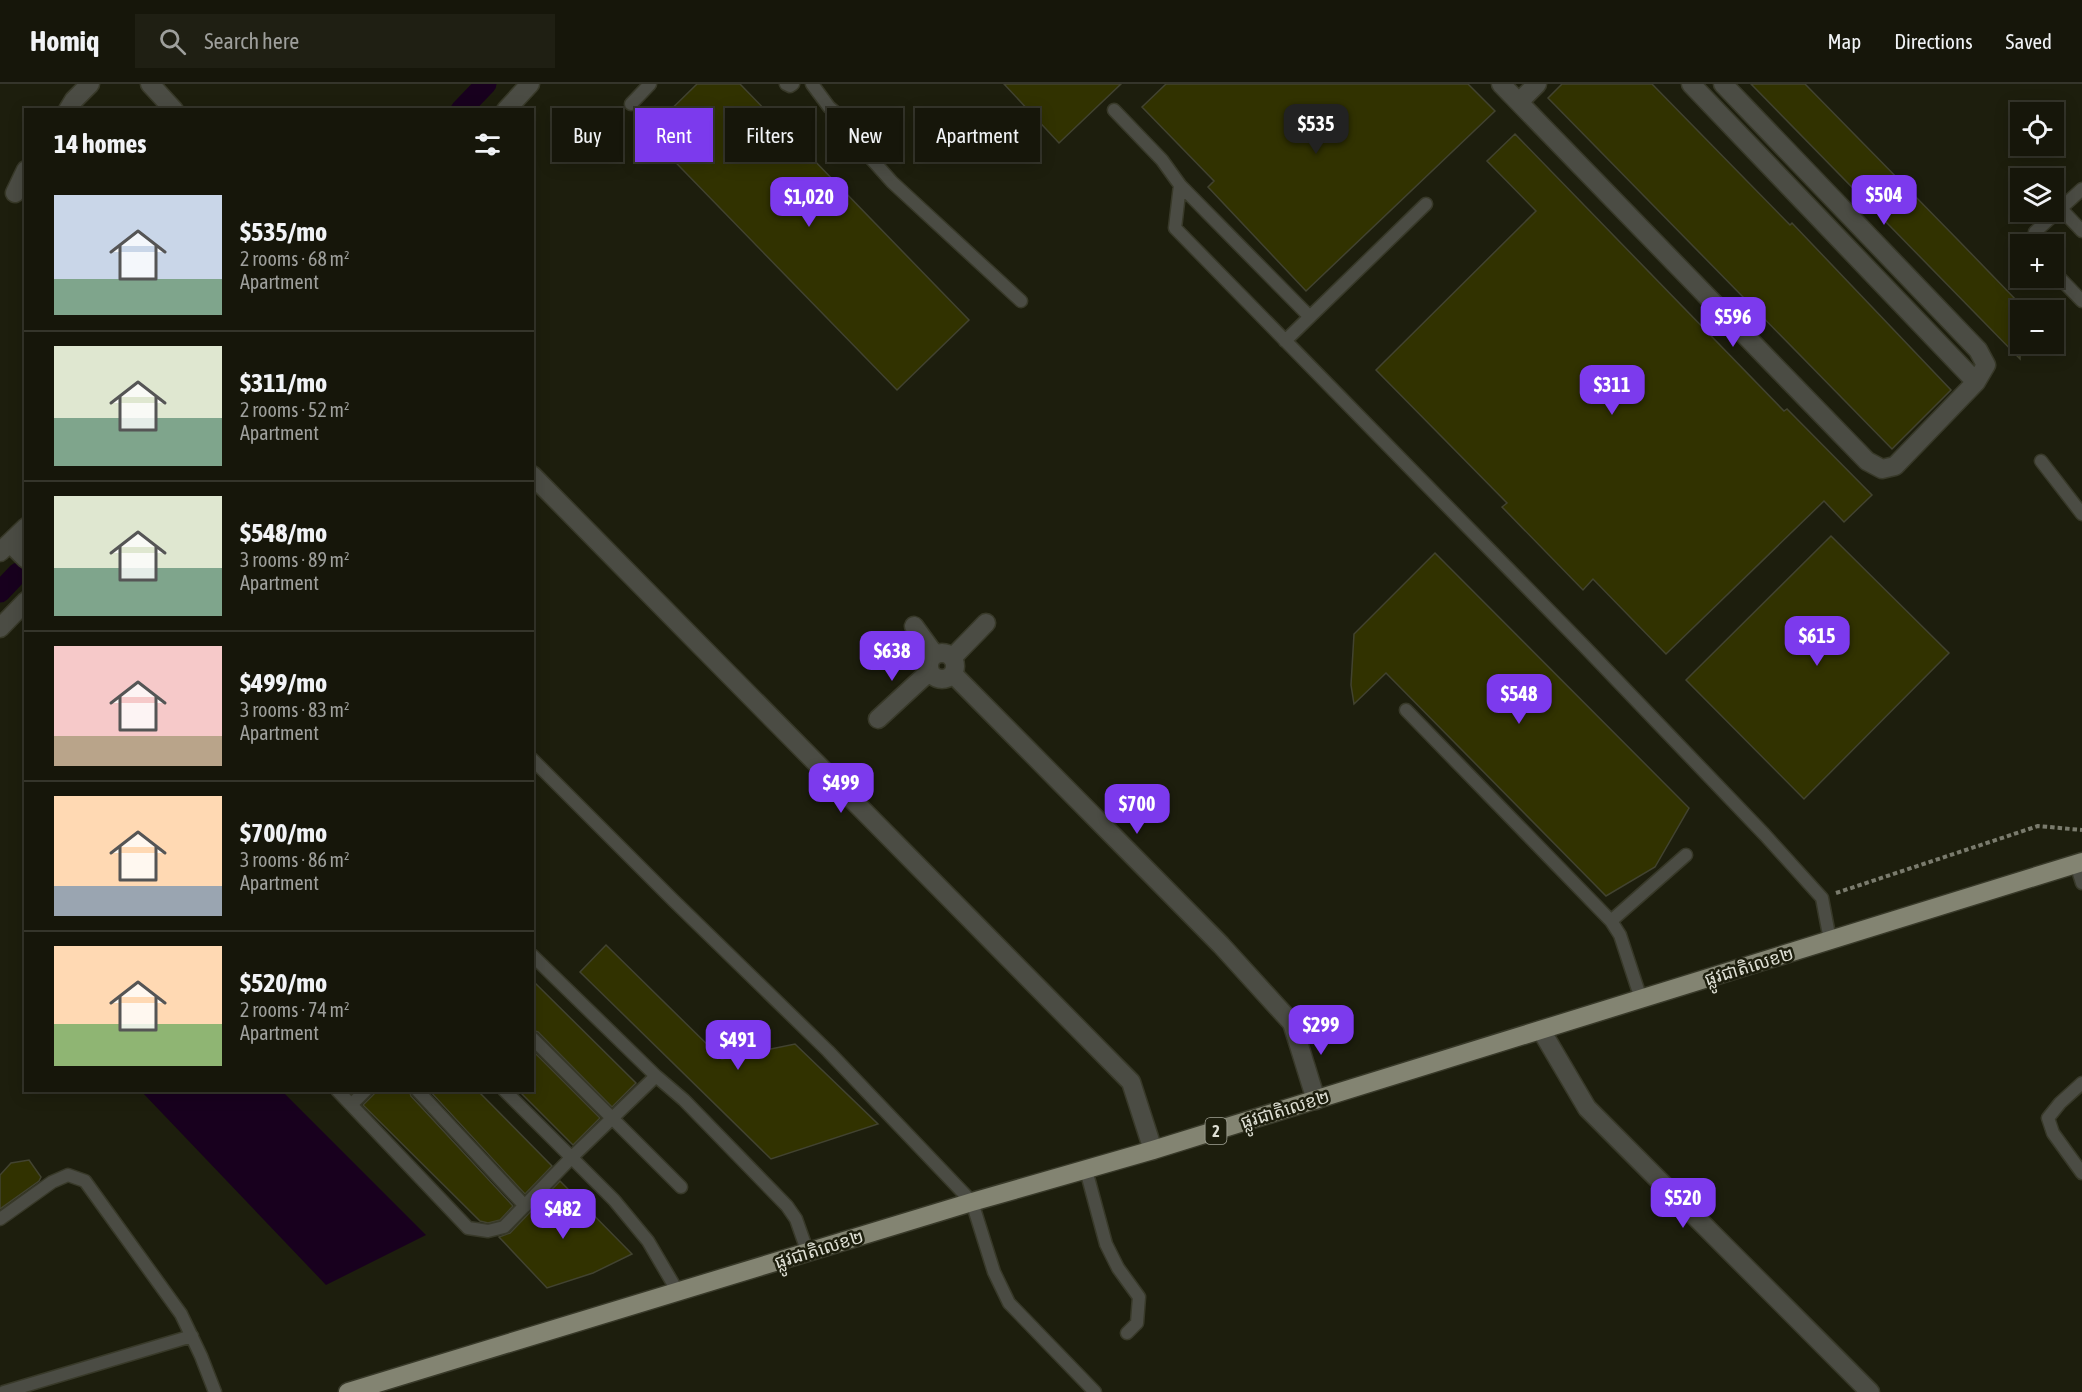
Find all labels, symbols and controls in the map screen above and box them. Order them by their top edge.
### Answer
search box [135,14,555,68]
text: Homiq [30,25,99,57]
icon: search [156,25,189,58]
text: Search here [204,28,299,54]
text: Map [1827,29,1861,53]
text: Directions [1894,29,1973,53]
text: Saved [2006,29,2052,53]
map controls [2010,102,2064,354]
button: locate [2010,102,2064,156]
pin: $535 [1280,104,1352,155]
chip: Buy [552,108,623,162]
chip: Rent [635,108,713,162]
chip: Filters [725,108,815,162]
chip: New [827,108,903,162]
chip: Apartment [915,108,1040,162]
text: $535 [1298,112,1334,135]
icon: filters [471,128,504,161]
text: 14 homes [54,129,147,159]
button: layers [2010,168,2064,222]
pin: $504 [1848,175,1920,226]
pin: $1,020 [760,177,858,228]
text: $504 [1866,183,1902,206]
text: $1,020 [784,185,834,208]
text: $535/mo [240,217,327,247]
icon: home [102,219,174,291]
button: + [2010,234,2064,288]
text: 2 rooms · 68 m² [240,247,350,270]
text: Apartment [240,270,319,293]
pin: $596 [1697,297,1769,348]
button: − [2010,300,2064,354]
text: $596 [1715,305,1751,328]
pin: $311 [1576,365,1648,416]
text: $311/mo [240,368,327,398]
icon: home [102,370,174,442]
text: $311 [1594,373,1630,396]
text: 2 rooms · 52 m² [240,398,350,421]
text: Apartment [240,421,319,444]
text: $548/mo [240,518,327,548]
icon: home [102,520,174,592]
text: 3 rooms · 89 m² [240,548,350,571]
text: Apartment [240,571,319,594]
pin: $615 [1781,616,1853,667]
text: $615 [1799,624,1835,647]
pin: $638 [856,631,928,682]
text: $638 [874,639,910,662]
text: $499/mo [240,668,327,698]
icon: home [102,670,174,742]
pin: $548 [1483,674,1555,725]
text: $548 [1501,682,1537,705]
text: 3 rooms · 83 m² [240,698,350,721]
text: Apartment [240,721,319,744]
pin: $499 [805,763,877,814]
text: $499 [823,771,859,794]
pin: $700 [1101,784,1173,835]
text: $700 [1119,792,1155,815]
text: $700/mo [240,818,327,848]
icon: home [102,820,174,892]
text: 3 rooms · 86 m² [240,848,350,871]
text: Apartment [240,871,319,894]
street label: ផ្លូវជាតិលេខ២ [1702,942,1798,996]
text: $520/mo [240,968,327,998]
icon: home [102,970,174,1042]
text: 2 rooms · 74 m² [240,998,350,1021]
pin: $299 [1285,1005,1357,1056]
text: $299 [1303,1013,1339,1036]
pin: $491 [702,1020,774,1071]
text: Apartment [240,1021,319,1044]
text: $491 [720,1028,756,1051]
street label: ផ្លូវជាតិលេខ២ [1238,1085,1334,1139]
road number: 2 [1206,1118,1226,1144]
pin: $520 [1647,1178,1719,1229]
text: $520 [1665,1186,1701,1209]
pin: $482 [527,1189,599,1240]
text: $482 [545,1197,581,1220]
street label: ផ្លូវជាតិលេខ២ [772,1225,868,1279]

